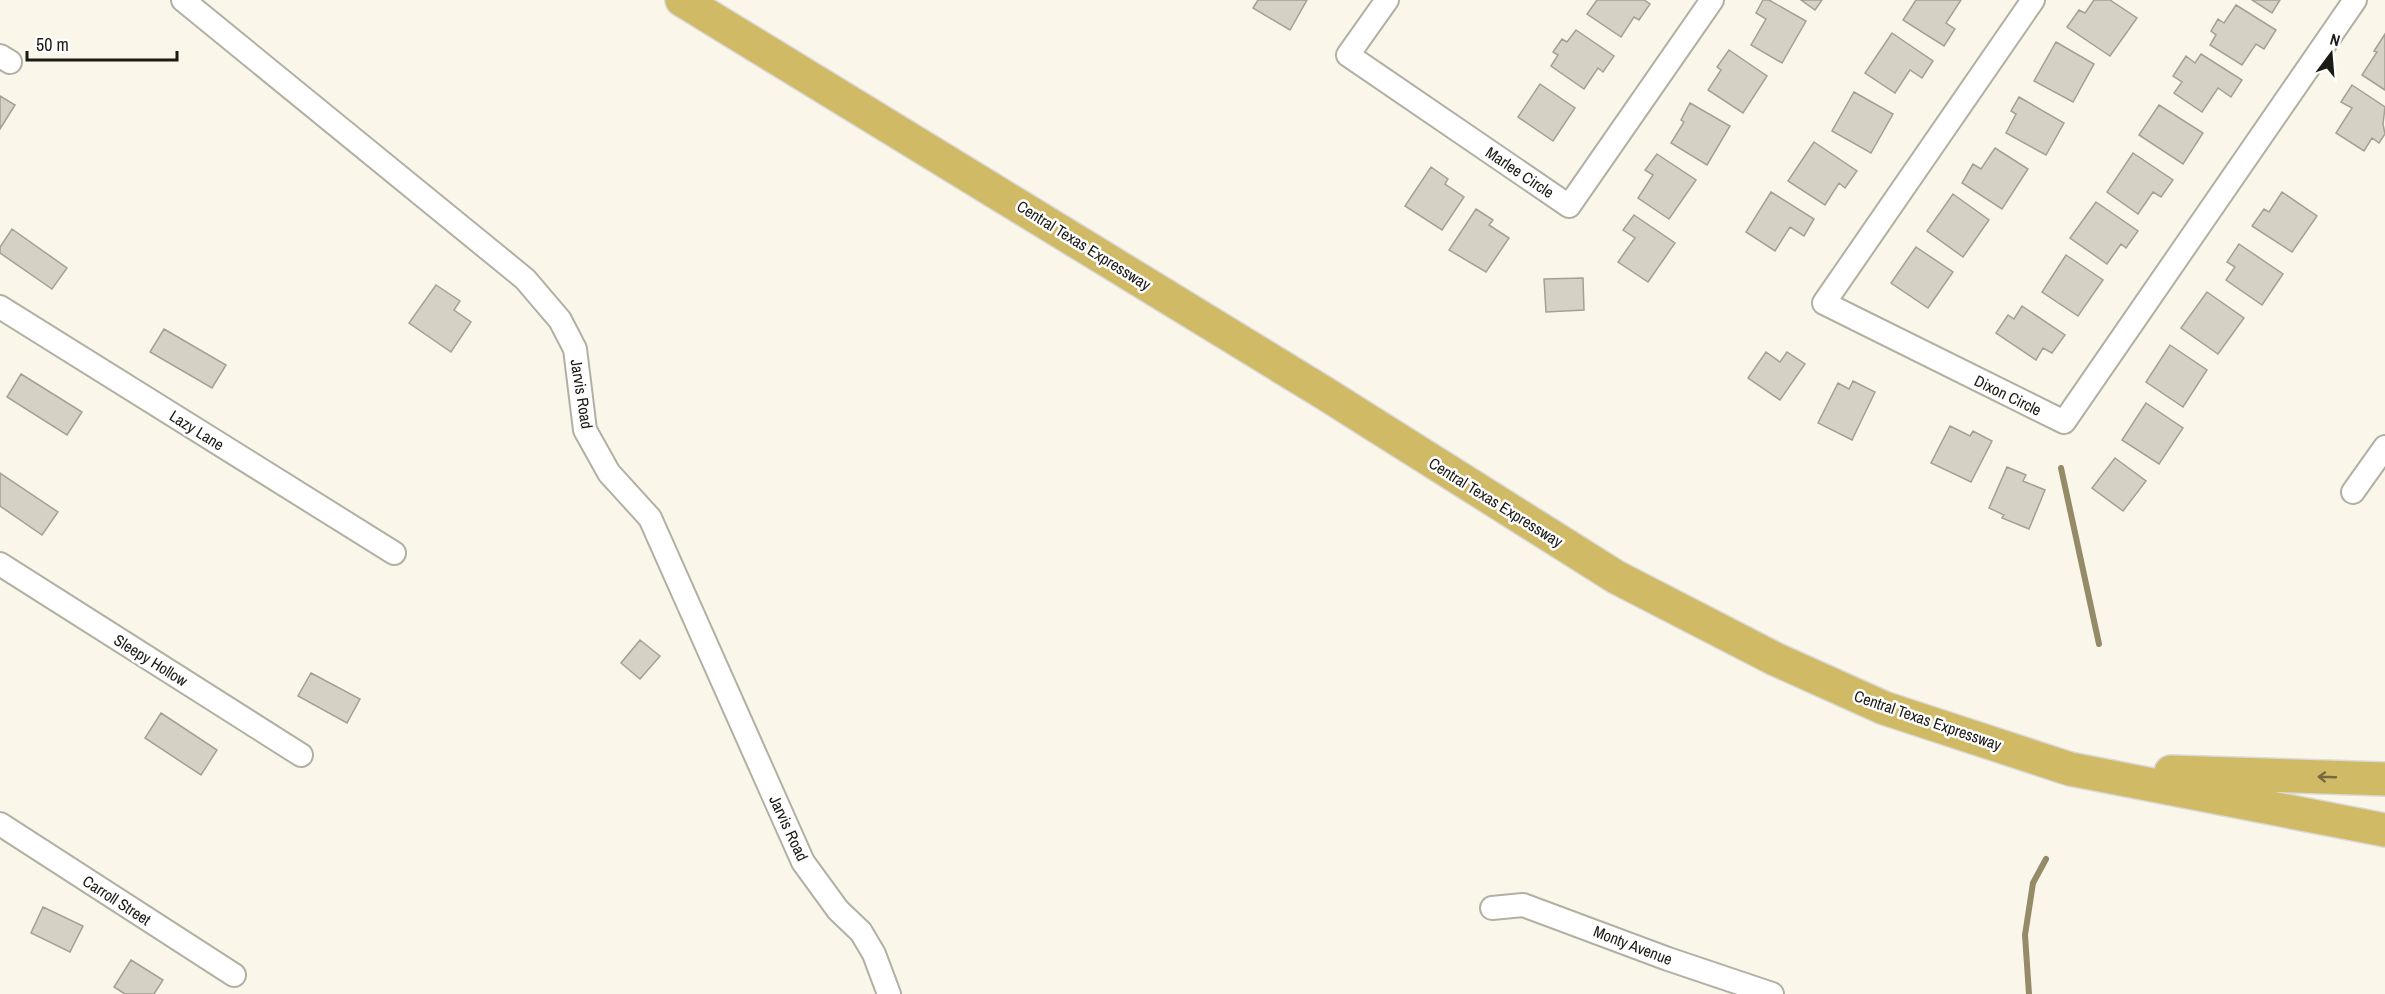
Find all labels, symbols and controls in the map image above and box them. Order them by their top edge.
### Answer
scale bar [27,24,177,62]
north arrow [2301,24,2361,84]
text: N [2328,28,2343,51]
text: 50 m [36,32,69,57]
street label: Marlee Circle [1482,141,1558,203]
street label: Central Texas Expressway [1013,195,1156,295]
street label: Jarvis Road [566,358,598,430]
street label: Dixon Circle [1971,369,2045,421]
street label: Lazy Lane [165,405,229,455]
street label: Central Texas Expressway [1425,452,1568,552]
street label: Sleepy Hollow [110,629,193,692]
street label: Central Texas Expressway [1851,684,2005,756]
one-way arrow [2317,771,2337,783]
street label: Jarvis Road [764,792,814,864]
street label: Carroll Street [79,870,156,930]
street label: Monty Avenue [1590,920,1676,970]

